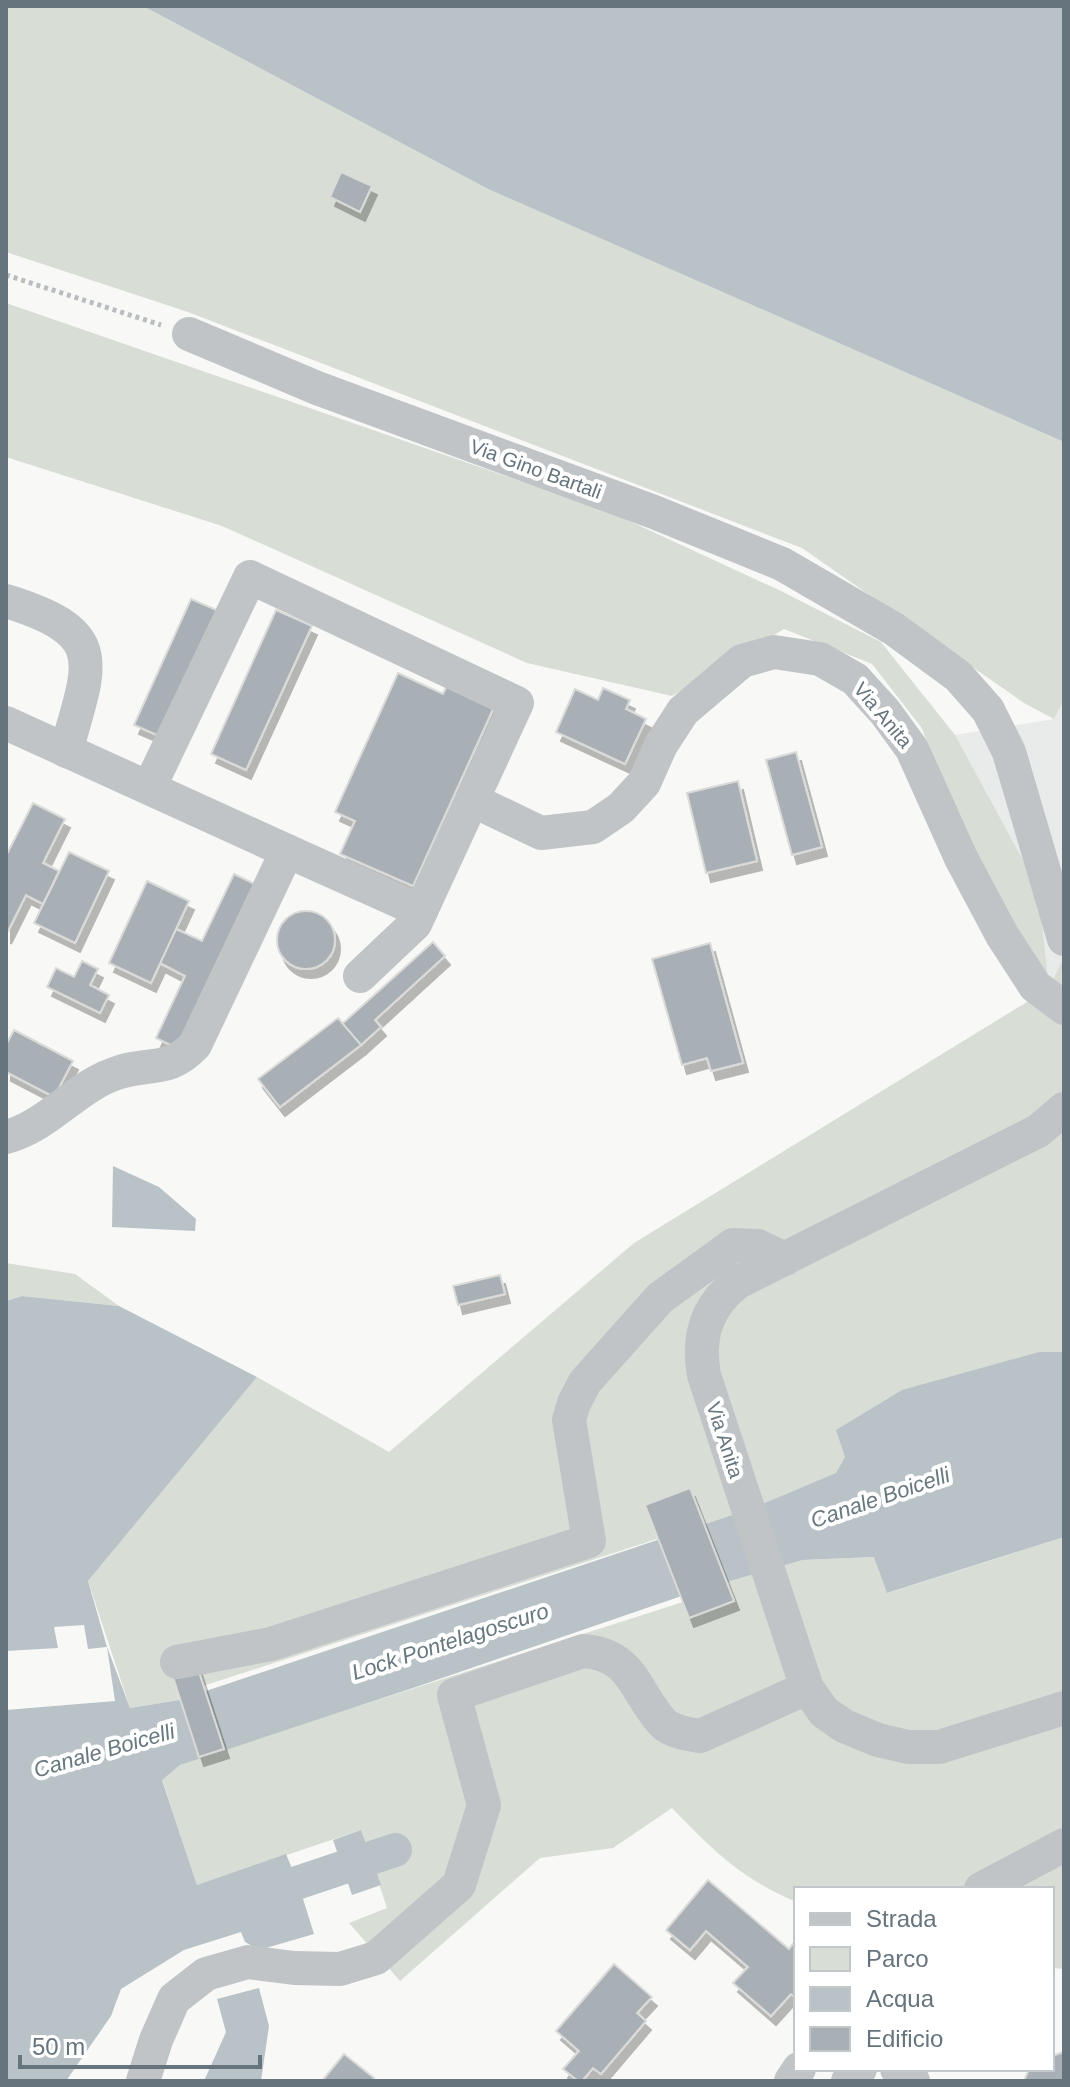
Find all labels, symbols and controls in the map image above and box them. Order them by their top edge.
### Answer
street label: Via Gino Bartali [467,435,605,503]
street label: Via Anita [849,678,917,753]
street label: Via Anita [702,1399,748,1482]
water label: Canale Boicelli [807,1462,954,1533]
water label: Lock Pontelagoscuro [349,1598,552,1685]
water label: Canale Boicelli [31,1718,179,1783]
legend [794,1887,1054,2071]
text: Strada [866,1905,937,1932]
text: Parco [866,1945,929,1972]
text: Acqua [866,1985,935,2012]
scale bar [20,2019,260,2069]
text: Edificio [866,2025,943,2052]
text: 50 m [32,2033,85,2060]

